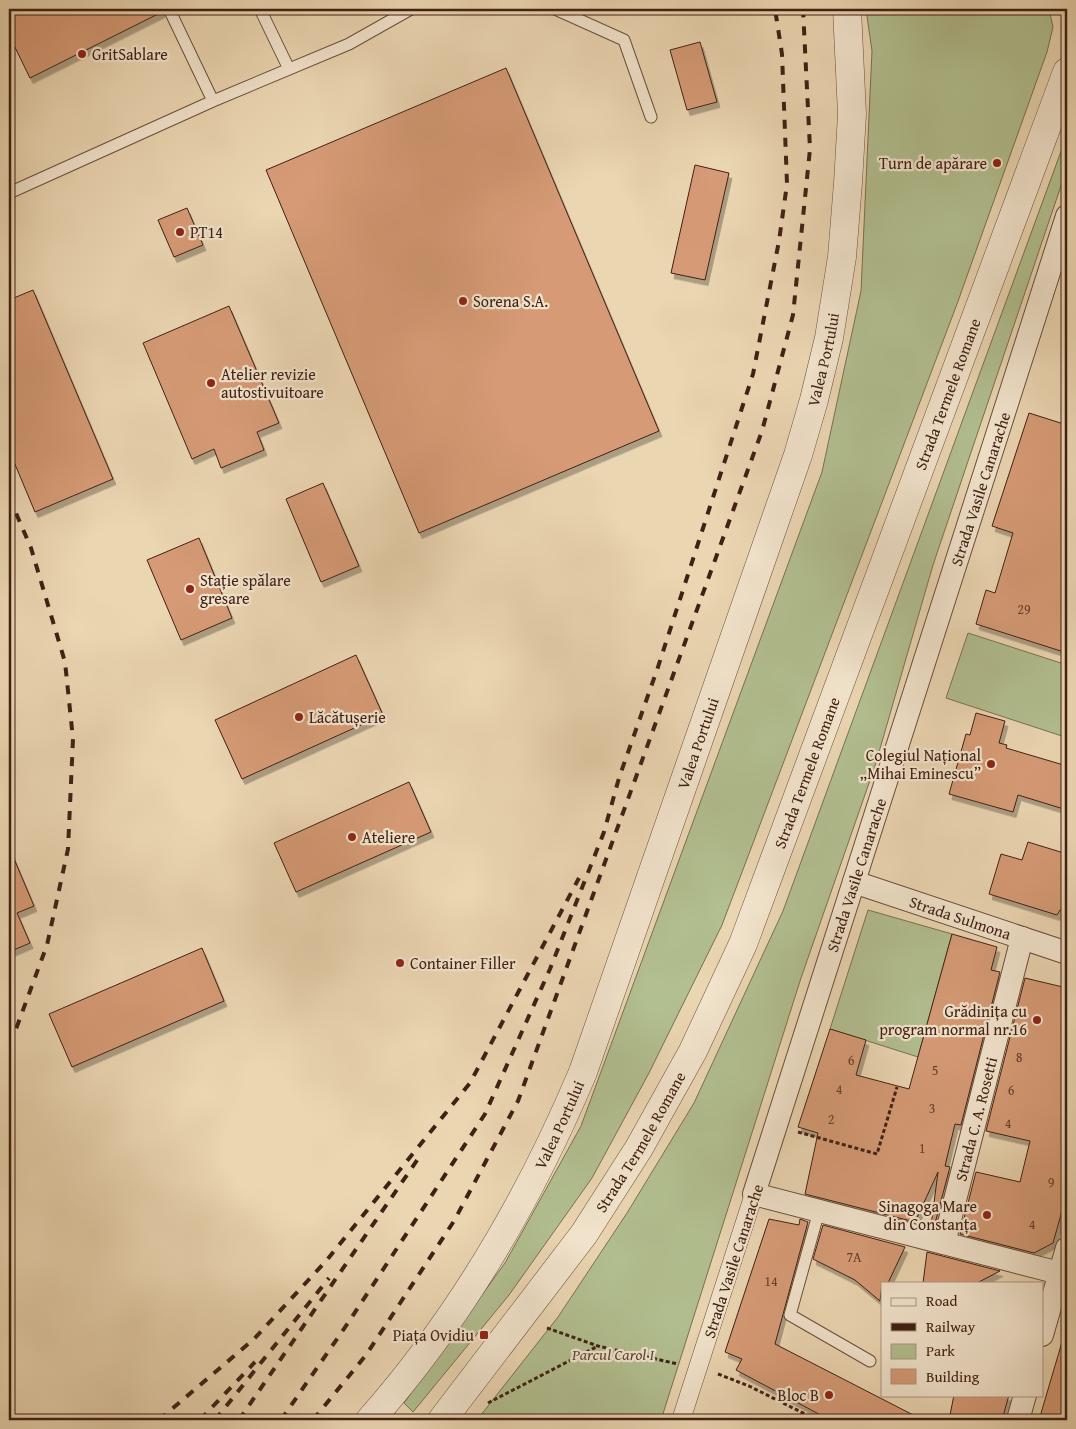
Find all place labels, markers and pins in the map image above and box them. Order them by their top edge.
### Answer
place label: GritSablare [92,42,168,66]
marker: GritSablare [76,48,88,60]
place label: Turn de apărare [879,151,987,175]
marker: Turn de apărare [991,157,1003,169]
place label: PT14 [190,220,223,244]
marker: PT14 [174,226,186,238]
place label: Sorena S.A. [473,289,548,313]
marker: Sorena S.A. [457,295,469,307]
place label: Atelier revizie autostivuitoare [221,362,324,404]
marker: Atelier revizie autostivuitoare [205,377,217,389]
place label: Stație spălare gresare [200,568,291,610]
marker: Stație spălare gresare [184,583,196,595]
place label: Lăcătușerie [309,705,386,729]
marker: Lăcătușerie [293,711,305,723]
place label: Colegiul Național „Mihai Eminescu” [860,743,982,785]
marker: Colegiul Național „Mihai Eminescu” [985,758,997,770]
place label: Ateliere [362,825,415,849]
marker: Ateliere [346,831,358,843]
place label: Container Filler [410,951,516,975]
marker: Container Filler [394,957,406,969]
place label: Grădinița cu program normal nr.16 [879,999,1027,1041]
marker: Grădinița cu program normal nr.16 [1031,1014,1043,1026]
place label: Sinagoga Mare din Constanța [878,1194,977,1236]
marker: Sinagoga Mare din Constanța [981,1209,993,1221]
place label: Piața Ovidiu [393,1323,474,1347]
marker: Piața Ovidiu [478,1329,490,1341]
place label: Bloc B [778,1383,819,1407]
marker: Bloc B [823,1389,835,1401]

